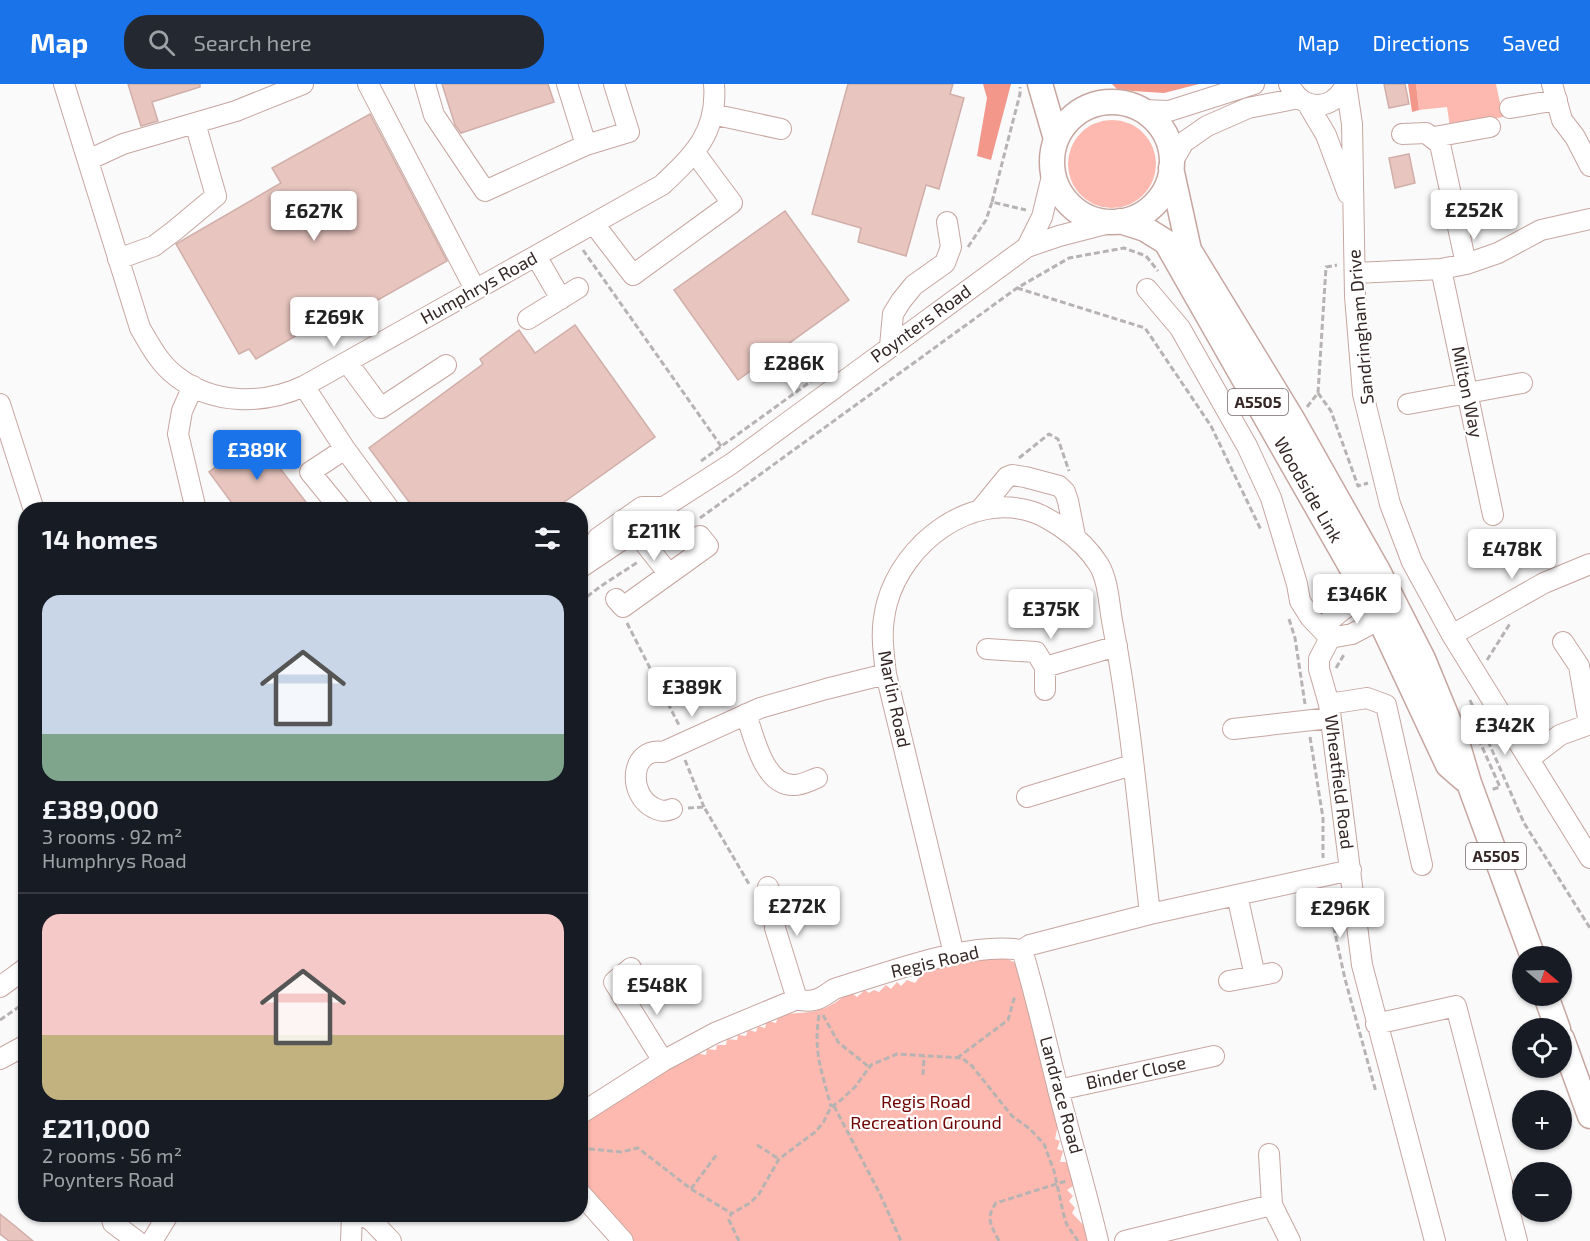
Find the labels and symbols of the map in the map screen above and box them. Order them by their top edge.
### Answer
pin: £252K [1432,190,1516,241]
pin: £627K [272,191,356,242]
street label: Humphrys Road [416,246,541,328]
street label: Sandringham Drive [1342,249,1378,406]
street label: Poynters Road [866,279,975,367]
pin: £269K [292,297,376,348]
pin: £286K [752,343,836,394]
street label: Milton Way [1448,344,1489,440]
road number: A5505 [1228,389,1288,415]
pin: £389K [215,430,299,481]
street label: Woodside Link [1270,433,1348,546]
pin: £211K [612,511,696,562]
pin: £478K [1470,529,1554,580]
pin: £346K [1315,574,1399,625]
pin: £375K [1009,589,1093,640]
street label: Marlin Road [874,648,916,749]
pin: £389K [650,667,734,718]
pin: £342K [1463,705,1547,756]
street label: Wheatfield Road [1321,713,1359,851]
road number: A5505 [1466,843,1526,869]
pin: £272K [755,886,839,937]
pin: £296K [1298,888,1382,939]
street label: Regis Road [889,940,981,982]
north arrow [1512,946,1572,1006]
pin: £548K [615,965,699,1016]
street label: Landrace Road [1036,1034,1088,1156]
street label: Binder Close [1084,1051,1188,1093]
park label: Regis Road Recreation Ground [850,1090,1002,1133]

